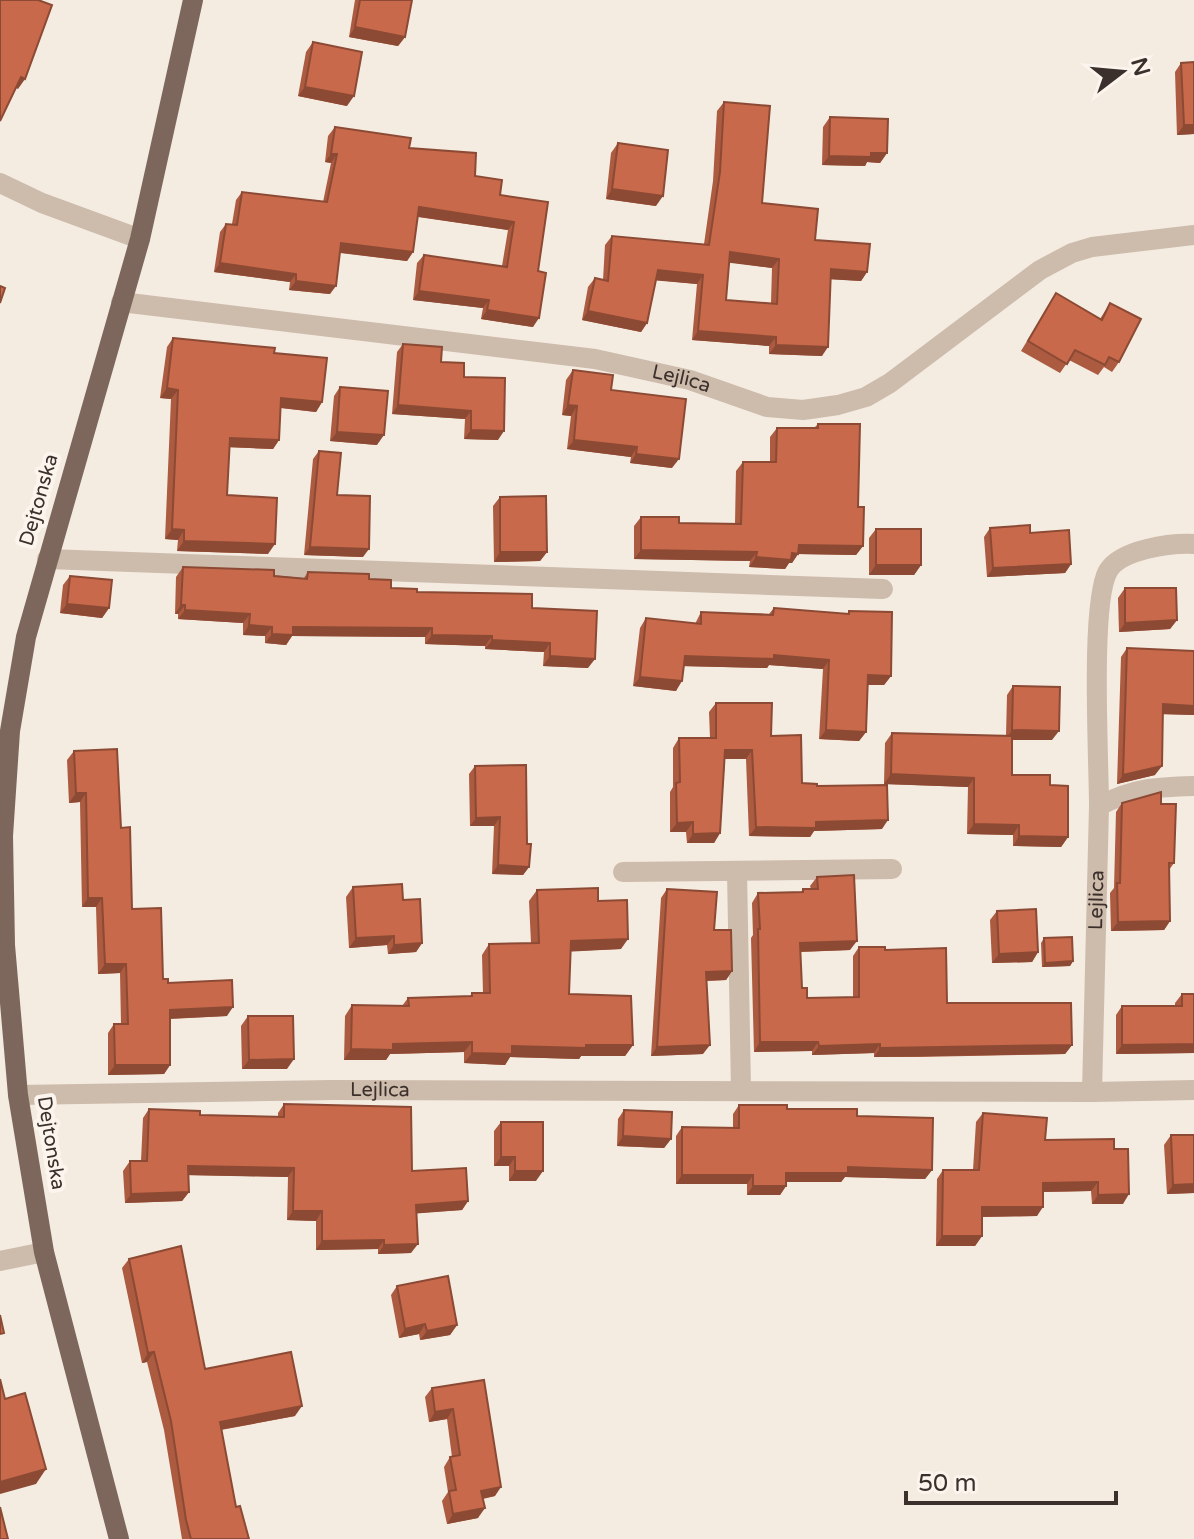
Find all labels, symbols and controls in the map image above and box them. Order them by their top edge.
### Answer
north arrow [1082,32,1162,112]
text: N [1125,55,1155,79]
street label: Lejlica [650,360,714,398]
street label: Dejtonska [14,451,64,549]
street label: Lejlica [1084,870,1109,930]
street label: Lejlica [350,1078,410,1102]
street label: Dejtonska [32,1094,70,1192]
scale bar [906,1455,1116,1505]
text: 50 m [918,1469,976,1498]

